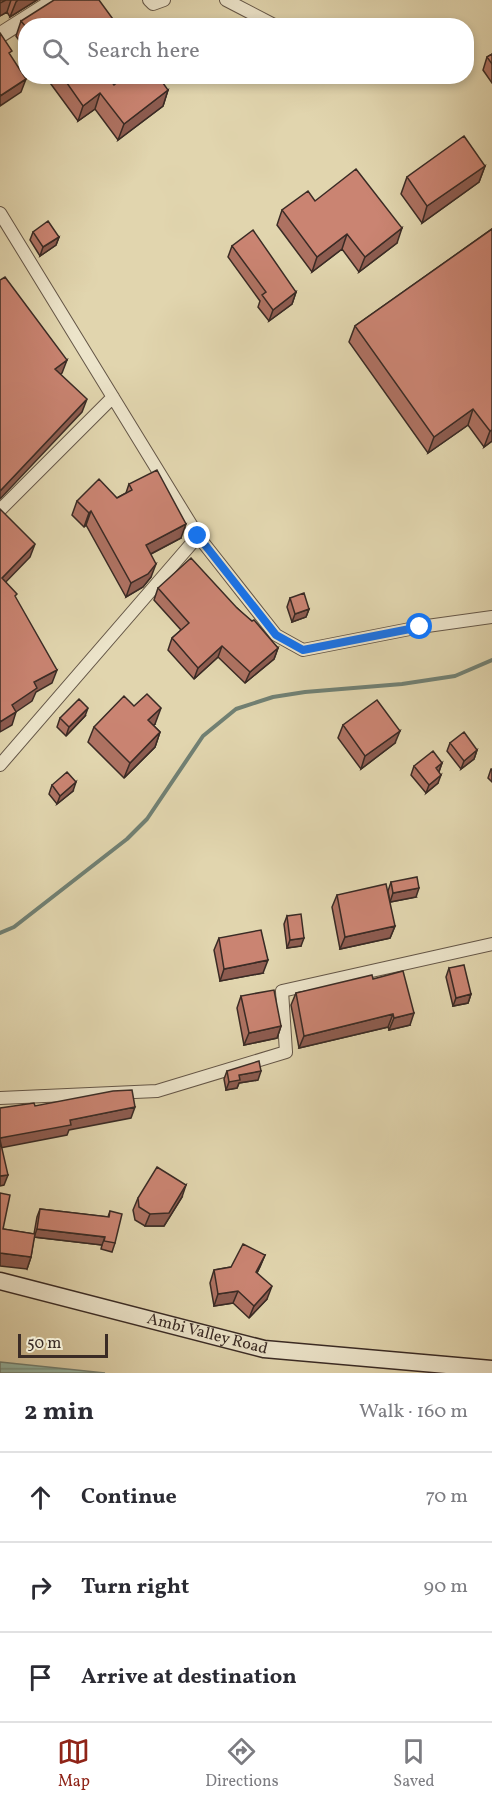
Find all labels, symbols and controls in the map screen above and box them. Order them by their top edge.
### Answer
search box [18,18,474,84]
icon: search [39,35,72,68]
text: Search here [87,36,200,67]
route end [184,522,210,548]
route start [406,613,432,639]
street label: Ambi Valley Road [145,1308,270,1360]
scale bar [18,1331,108,1358]
text: 50 m [27,1333,61,1355]
text: 2 min [24,1394,94,1430]
text: Walk · 160 m [359,1398,468,1426]
icon: ahead [24,1481,57,1514]
text: Continue [81,1482,177,1513]
text: 70 m [425,1483,468,1511]
icon: right [24,1571,57,1604]
text: Turn right [81,1572,189,1603]
text: 90 m [424,1573,468,1601]
icon: arrive [24,1661,57,1694]
text: Arrive at destination [81,1662,297,1693]
tab: Map [57,1735,90,1793]
tab: Directions [205,1735,279,1793]
tab: Saved [393,1735,435,1793]

